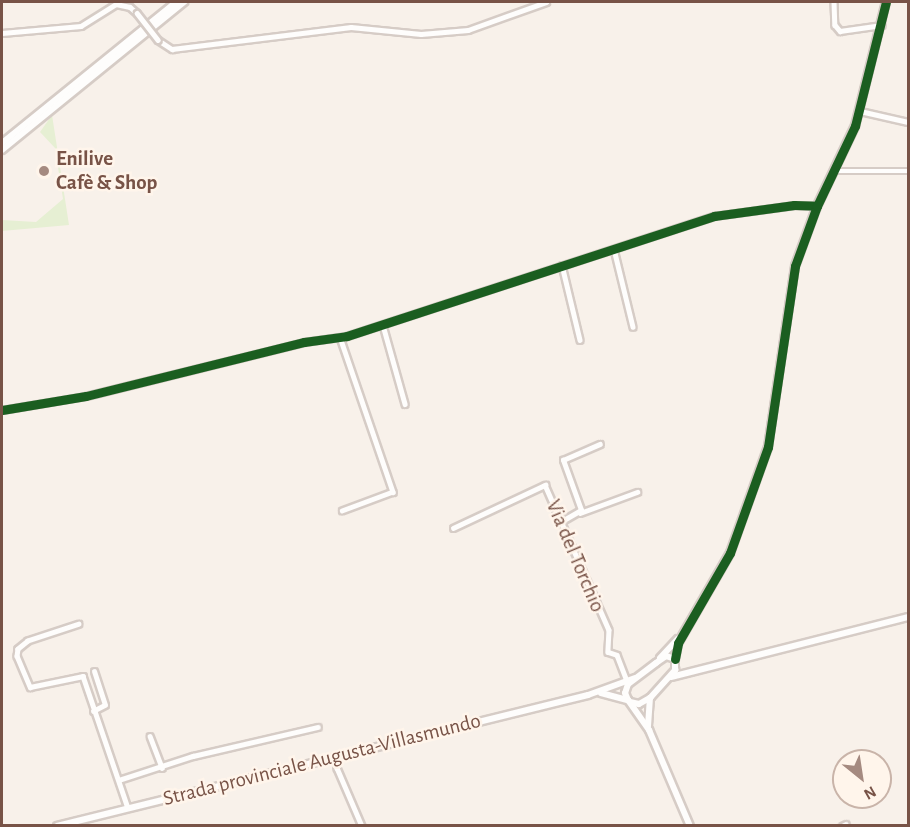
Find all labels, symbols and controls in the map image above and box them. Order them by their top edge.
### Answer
place label: Enilive Cafè & Shop [56,146,157,196]
marker: Enilive Cafè & Shop [37,164,51,178]
street label: Via del Torchio [540,496,610,616]
street label: Strada provinciale Augusta-Villasmundo [161,708,483,812]
north arrow [832,749,892,809]
text: N [861,783,879,803]

